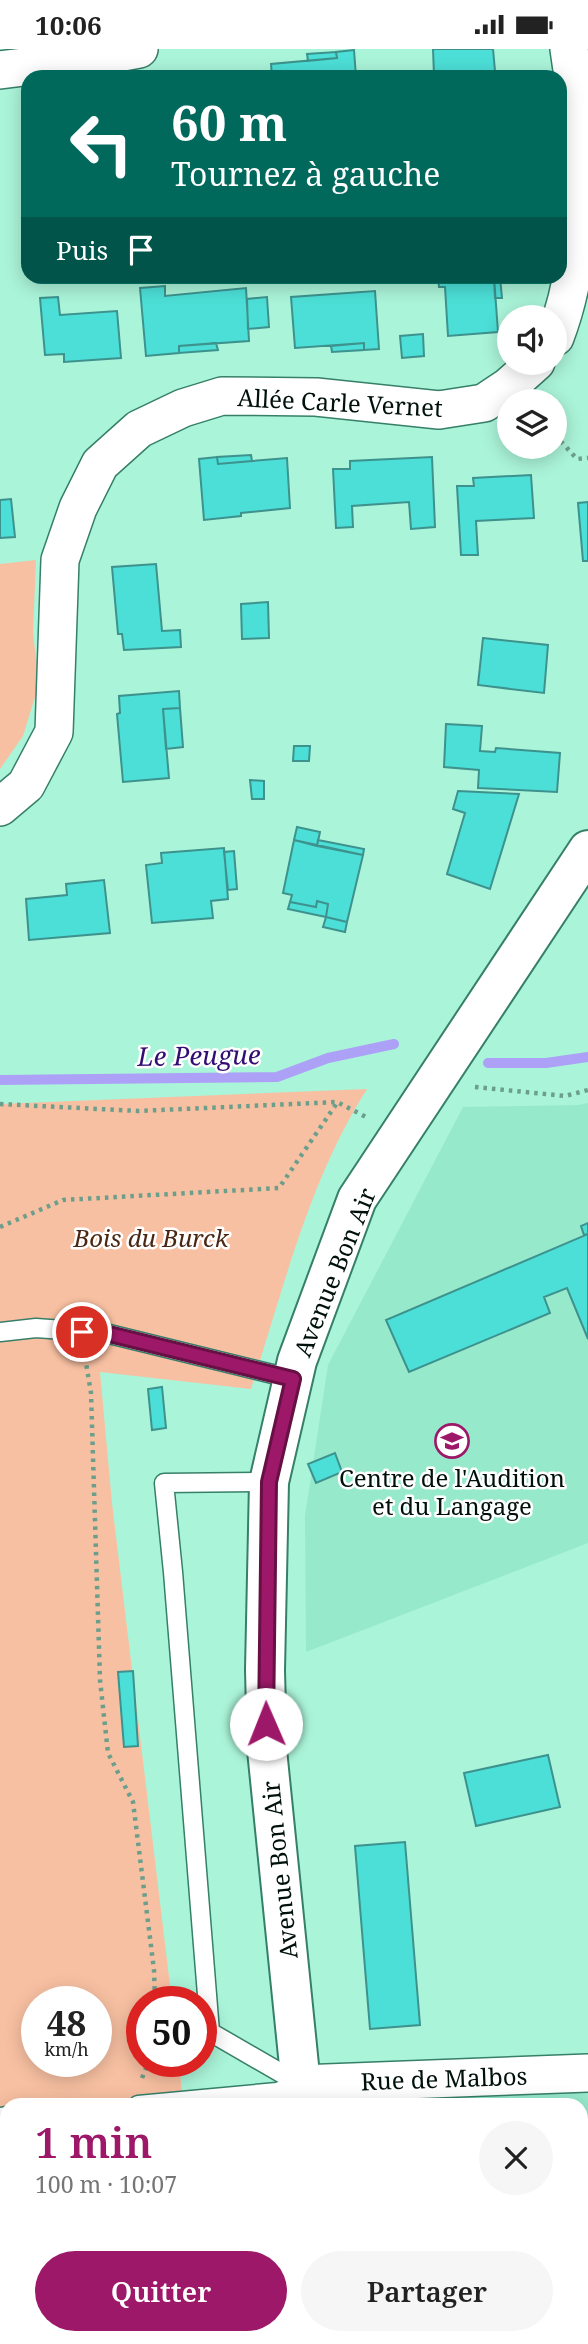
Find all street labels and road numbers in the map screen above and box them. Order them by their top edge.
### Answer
street label: Allée Carle Vernet [237,380,443,424]
street label: Avenue Bon Air [285,1183,383,1361]
street label: Avenue Bon Air [253,1779,305,1961]
street label: Rue de Malbos [360,2059,528,2097]

